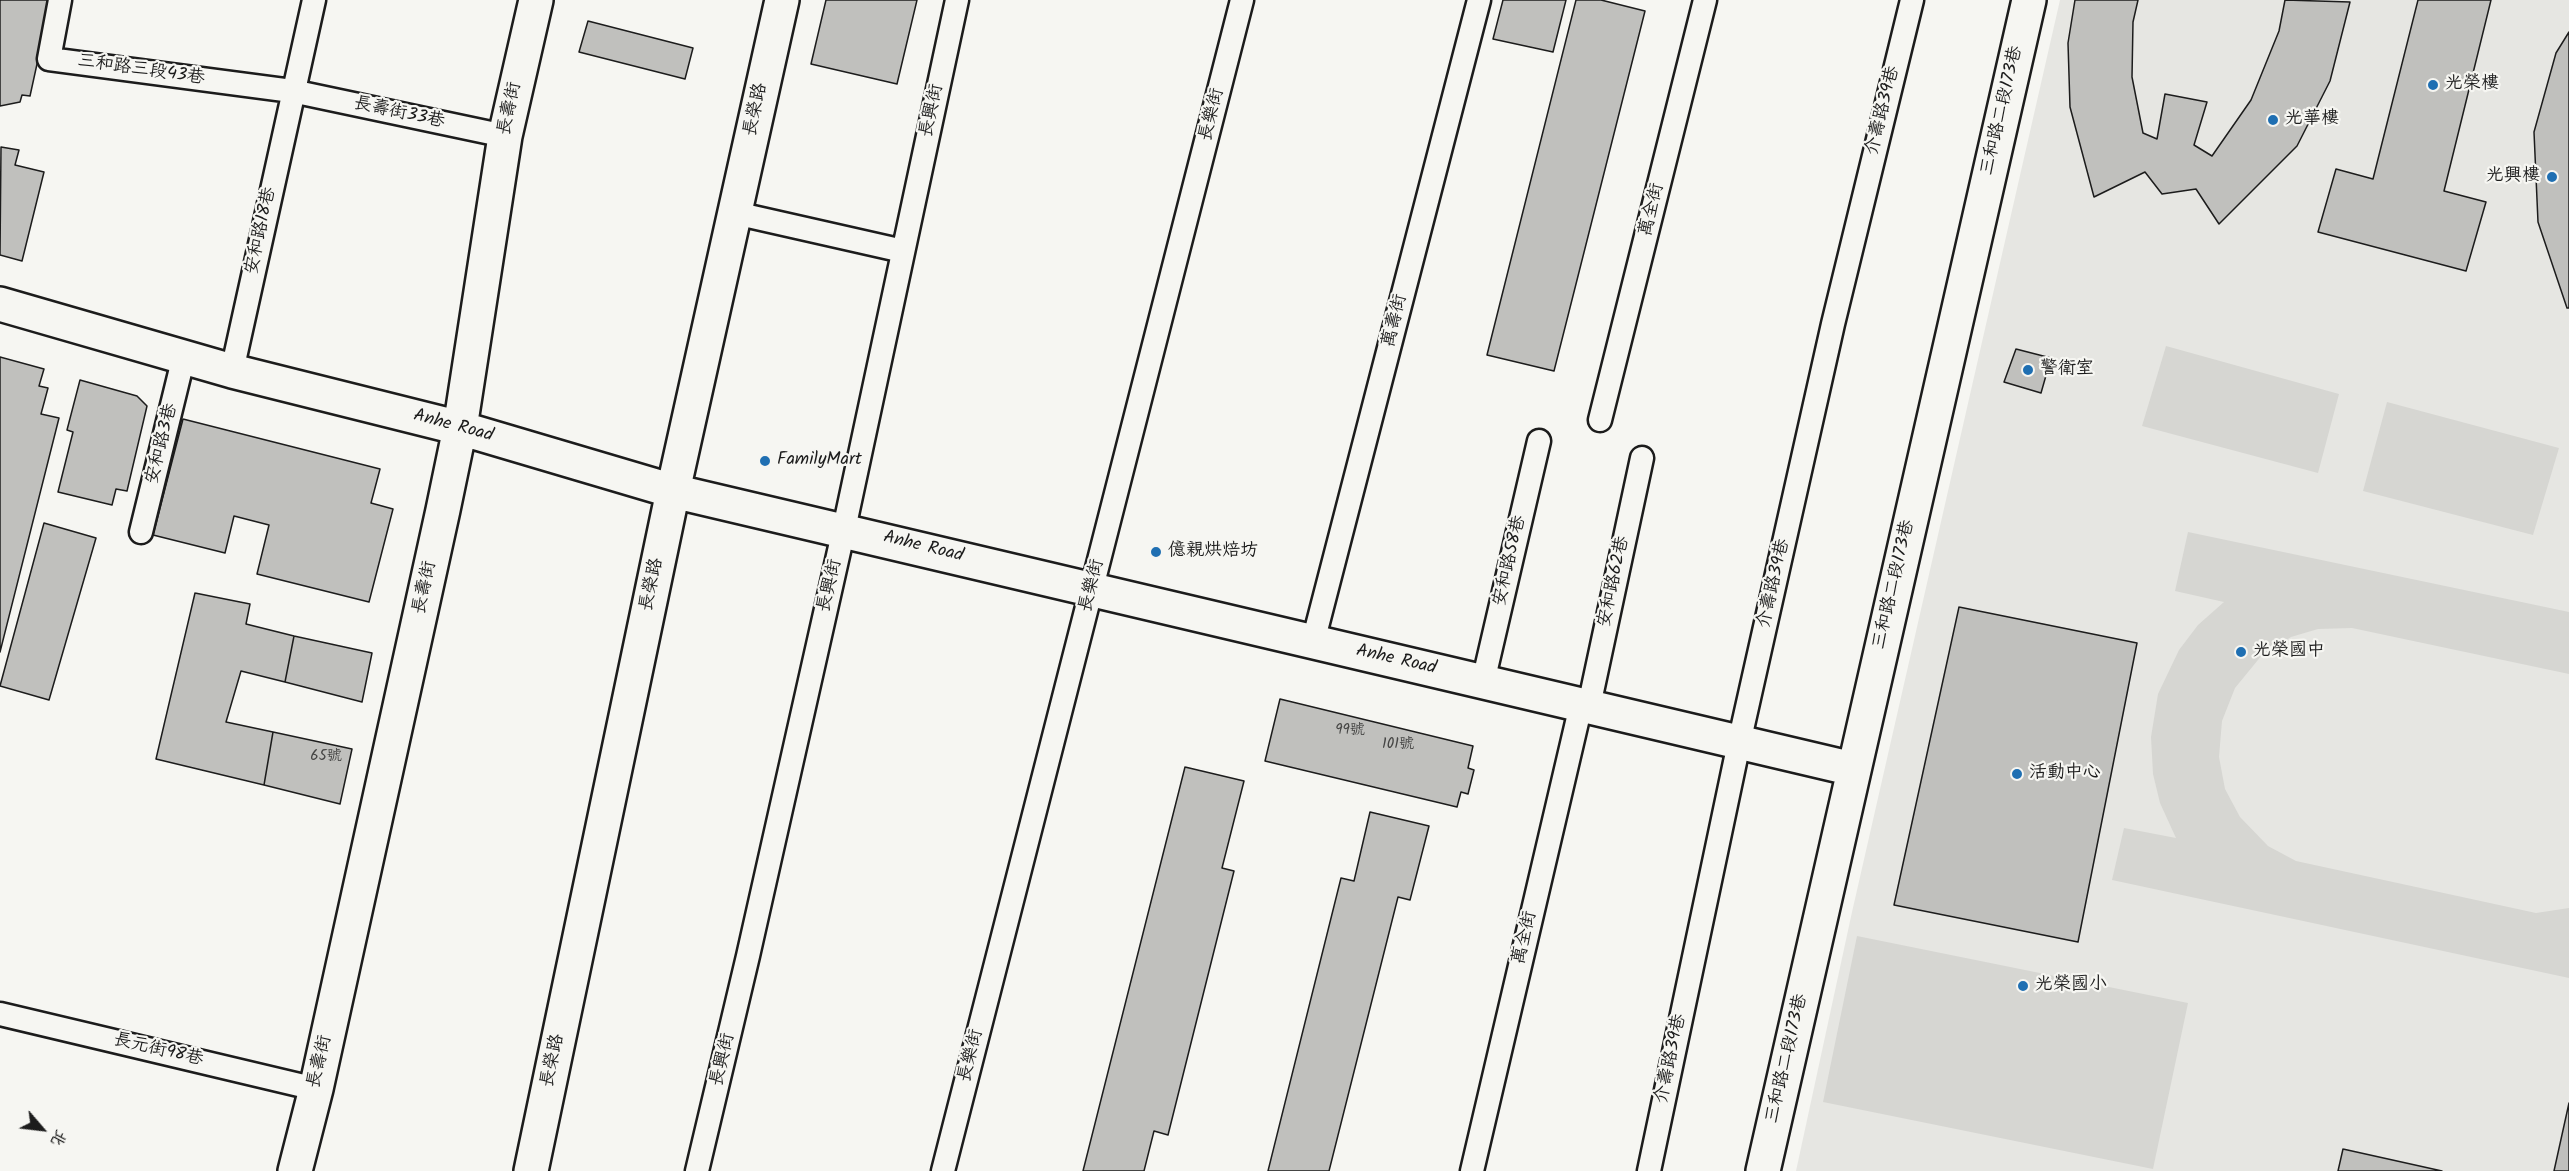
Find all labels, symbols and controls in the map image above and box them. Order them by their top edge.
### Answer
street label: 三和路二段173巷 [1978,44,2028,178]
street label: 三和路三段43巷 [76,51,206,91]
street label: 介壽路39巷 [1863,64,1905,158]
place label: 光榮樓 [2445,74,2499,96]
marker: 光榮樓 [2426,78,2440,92]
street label: 長壽街 [495,80,527,138]
street label: 長榮路 [741,81,773,139]
street label: 長興街 [917,82,949,140]
street label: 長樂街 [1196,86,1230,144]
street label: 長壽街33巷 [351,94,447,134]
place label: 光華樓 [2285,109,2339,131]
marker: 光華樓 [2266,113,2280,127]
place label: 光興樓 [2486,166,2540,188]
marker: 光興樓 [2545,170,2559,184]
street label: 萬全街 [1636,181,1670,239]
street label: 安和路18巷 [242,185,282,277]
street label: 萬壽街 [1379,292,1413,350]
place label: 警衛室 [2040,359,2094,381]
marker: 警衛室 [2021,363,2035,377]
street label: 安和路3巷 [143,401,183,487]
street label: Anhe Road [411,406,495,448]
place label: FamilyMart [777,450,862,472]
marker: FamilyMart [758,454,772,468]
street label: 安和路58巷 [1490,514,1532,608]
street label: 三和路二段173巷 [1870,518,1920,652]
street label: Anhe Road [881,528,965,568]
street label: 安和路62巷 [1595,535,1635,629]
street label: 介壽路39巷 [1754,537,1796,631]
place label: 億親烘焙坊 [1168,541,1258,563]
marker: 億親烘焙坊 [1149,545,1163,559]
street label: 長榮路 [637,556,669,614]
street label: 長興街 [814,557,848,615]
street label: 長樂街 [1076,557,1110,615]
street label: 長壽街 [410,559,442,617]
street label: Anhe Road [1354,641,1438,681]
place label: 光榮國中 [2253,641,2325,663]
marker: 光榮國中 [2234,645,2248,659]
house number: 99號 [1335,722,1365,740]
house number: 101號 [1382,736,1414,754]
house number: 65號 [310,748,342,766]
place label: 活動中心 [2029,763,2101,785]
marker: 活動中心 [2010,767,2024,781]
street label: 萬全街 [1509,909,1543,967]
place label: 光榮國小 [2035,975,2107,997]
marker: 光榮國小 [2016,979,2030,993]
street label: 三和路二段173巷 [1763,992,1813,1126]
street label: 介壽路39巷 [1652,1012,1692,1106]
street label: 長樂街 [955,1027,989,1085]
street label: 長元街98巷 [111,1030,205,1072]
street label: 長興街 [707,1031,741,1089]
street label: 長榮路 [538,1032,570,1090]
street label: 長壽街 [304,1033,338,1091]
north arrow [12,1099,72,1159]
text: 北 [44,1125,73,1151]

